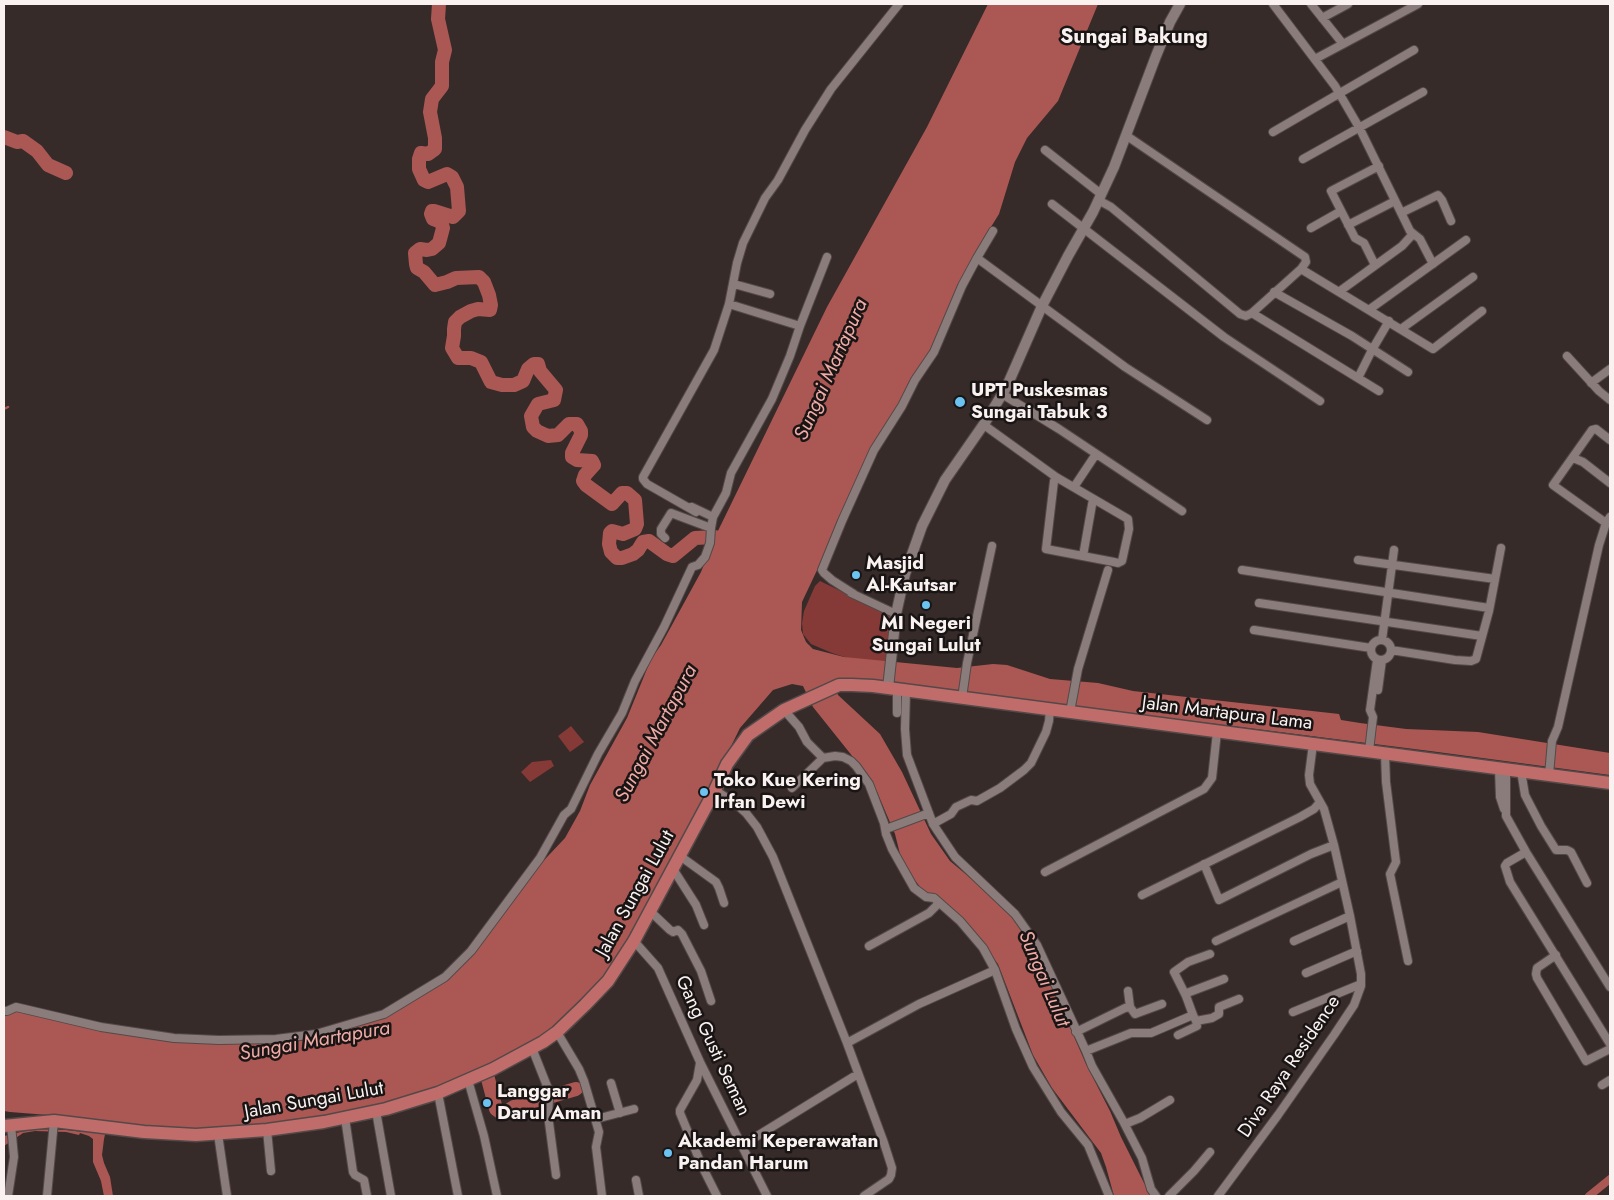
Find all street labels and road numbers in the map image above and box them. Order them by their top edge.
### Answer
street label: Jalan Martapura Lama [1141,692,1313,736]
street label: Jalan Sungai Lulut [592,827,680,961]
street label: Gang Gusti Seman [670,972,754,1120]
street label: Diva Raya Residence [1234,992,1346,1142]
street label: Jalan Sungai Lulut [243,1078,385,1124]

